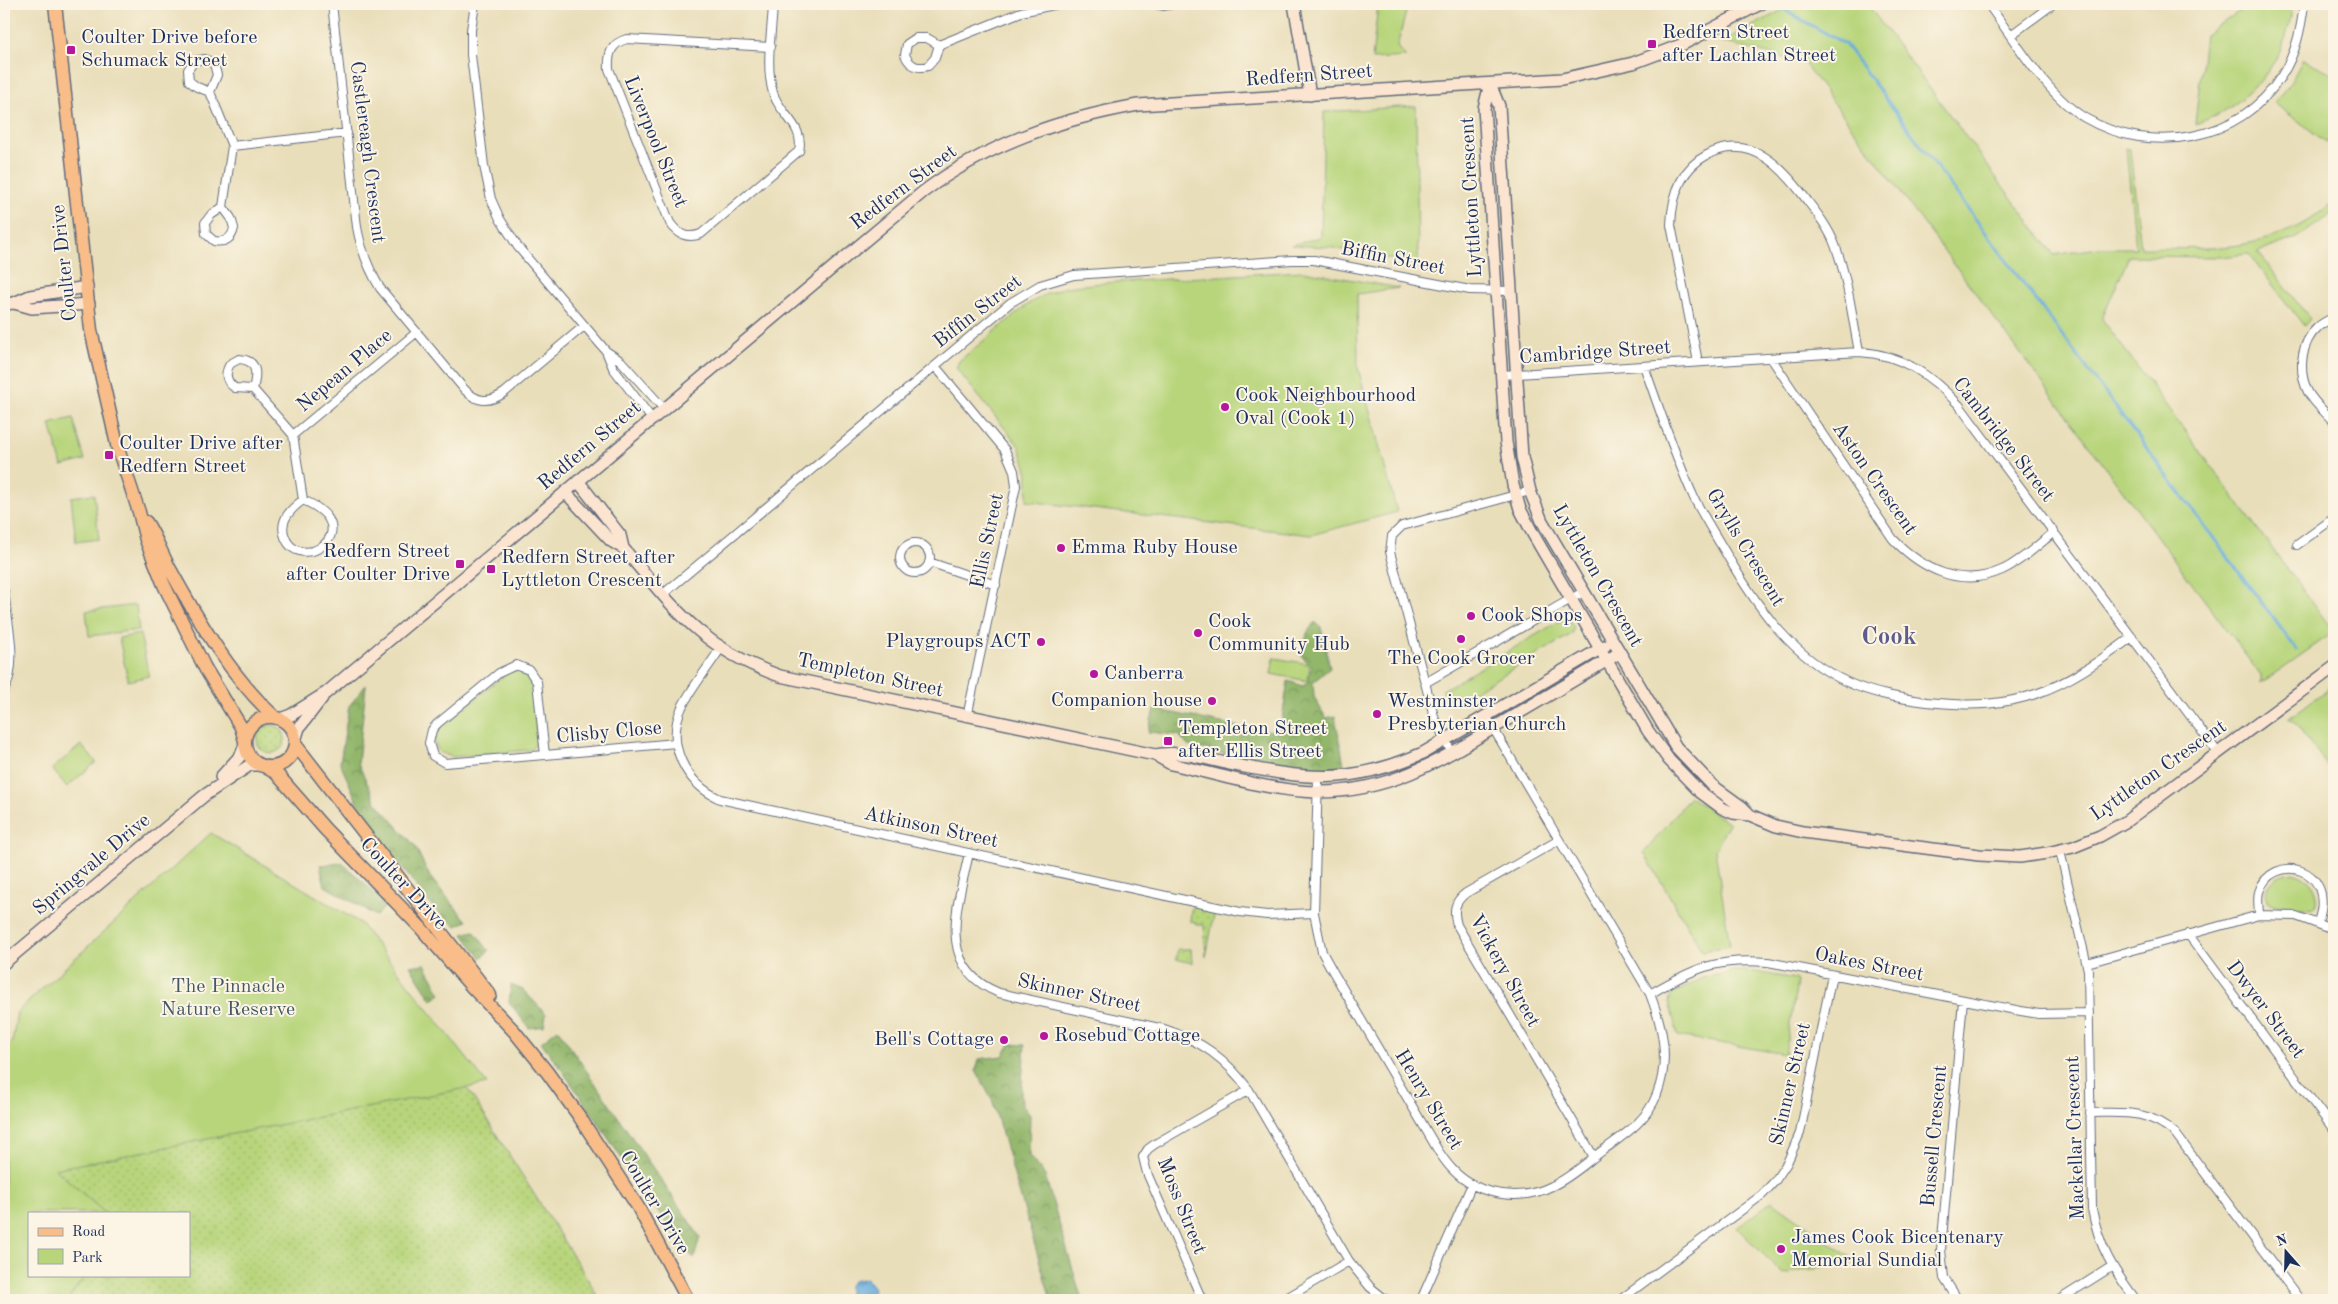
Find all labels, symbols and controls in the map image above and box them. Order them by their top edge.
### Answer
place label: Redfern Street after Lachlan Street [1662,23,1836,66]
place label: Coulter Drive before Schumack Street [81,28,257,71]
marker: Redfern Street after Lachlan Street [1646,38,1658,50]
marker: Coulter Drive before Schumack Street [65,44,77,56]
street label: Castlereagh Crescent [346,60,388,244]
street label: Redfern Street [1245,62,1373,90]
street label: Liverpool Street [619,73,691,211]
street label: Lyttleton Crescent [1458,116,1486,278]
street label: Redfern Street [847,142,961,234]
street label: Coulter Drive [49,204,81,322]
street label: Biffin Street [1339,239,1447,279]
street label: Biffin Street [930,272,1026,352]
street label: Nepean Place [294,326,396,416]
street label: Cambridge Street [1518,338,1672,368]
street label: Cambridge Street [1948,374,2058,506]
place label: Cook Neighbourhood Oval (Cook 1) [1235,386,1416,429]
street label: Redfern Street [535,397,645,495]
marker: Cook Neighbourhood Oval (Cook 1) [1219,401,1231,413]
street label: Aston Crescent [1828,419,1920,539]
place label: Coulter Drive after Redfern Street [119,434,283,477]
marker: Coulter Drive after Redfern Street [103,449,115,461]
street label: Grylls Crescent [1702,486,1788,610]
street label: Ellis Street [968,491,1008,591]
street label: Lyttleton Crescent [1548,501,1646,651]
place label: Emma Ruby House [1071,538,1238,558]
place label: Redfern Street after Coulter Drive [286,542,450,585]
marker: Emma Ruby House [1055,542,1067,554]
place label: Redfern Street after Lyttleton Crescent [501,548,675,591]
marker: Redfern Street after Coulter Drive [454,558,466,570]
marker: Redfern Street after Lyttleton Crescent [485,563,497,575]
place label: Cook Shops [1481,606,1582,626]
marker: Cook Shops [1465,610,1477,622]
place label: Cook Community Hub [1208,612,1350,655]
district label: Cook [1861,625,1917,650]
marker: Cook Community Hub [1192,627,1204,639]
place label: Playgroups ACT [886,632,1031,652]
marker: The Cook Grocer [1455,633,1467,645]
marker: Playgroups ACT [1035,636,1047,648]
place label: The Cook Grocer [1387,649,1535,669]
street label: Templeton Street [795,651,945,701]
place label: Canberra [1104,664,1184,684]
marker: Canberra [1088,668,1100,680]
place label: Companion house [1051,691,1202,711]
place label: Westminster Presbyterian Church [1387,692,1566,735]
marker: Companion house [1206,695,1218,707]
marker: Westminster Presbyterian Church [1371,708,1383,720]
street label: Lyttleton Crescent [2087,717,2231,825]
street label: Clisby Close [555,718,663,748]
place label: Templeton Street after Ellis Street [1178,719,1327,762]
marker: Templeton Street after Ellis Street [1162,735,1174,747]
street label: Atkinson Street [862,804,1000,852]
street label: Springvale Drive [30,810,154,920]
street label: Coulter Drive [356,834,450,934]
street label: Vickery Street [1465,911,1543,1031]
street label: Oakes Street [1813,945,1925,985]
street label: Dwyer Street [2222,957,2308,1063]
street label: Skinner Street [1015,971,1143,1017]
park label: The Pinnacle Nature Reserve [161,977,295,1020]
street label: Skinner Street [1767,1020,1815,1148]
place label: Rosebud Cottage [1054,1026,1200,1046]
place label: Bell's Cottage [874,1030,994,1050]
marker: Rosebud Cottage [1038,1030,1050,1042]
marker: Bell's Cottage [998,1034,1010,1046]
street label: Henry Street [1390,1046,1466,1154]
street label: Mackellar Crescent [2063,1055,2089,1221]
street label: Bussell Crescent [1919,1064,1951,1208]
street label: Coulter Drive [615,1148,693,1258]
street label: Moss Street [1153,1155,1209,1257]
legend [28,1212,190,1276]
text: Road [72,1225,106,1240]
north arrow [2260,1226,2310,1276]
place label: James Cook Bicentenary Memorial Sundial [1791,1228,2004,1271]
text: N [2274,1232,2290,1249]
marker: James Cook Bicentenary Memorial Sundial [1775,1243,1787,1255]
text: Park [72,1251,103,1266]

